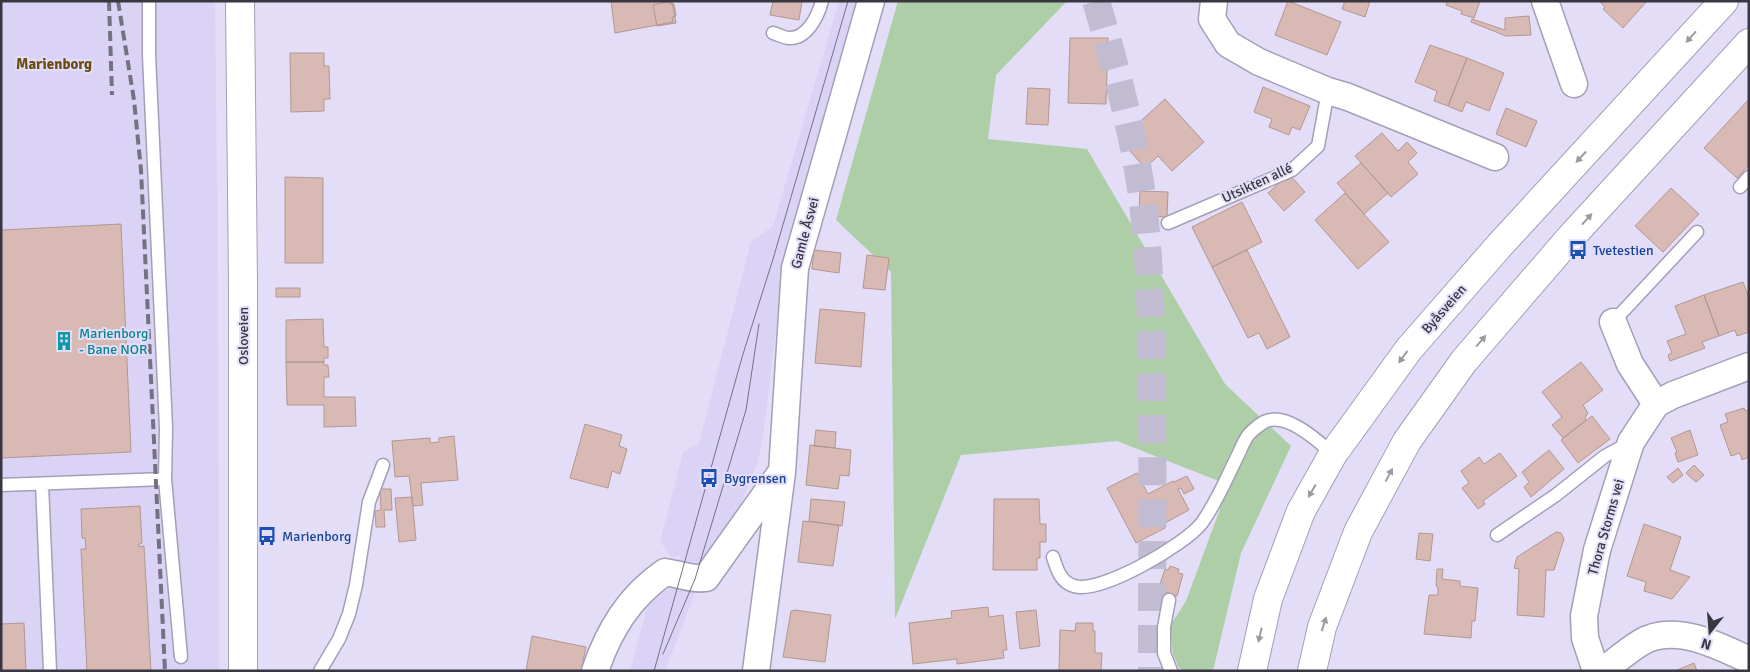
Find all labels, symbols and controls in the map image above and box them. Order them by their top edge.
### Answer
one-way arrow [1685,31,1697,43]
district label: Marienborg [16,55,92,73]
one-way arrow [1575,150,1587,162]
street label: Utsikten allé [1219,159,1295,207]
street label: Gamle Åsvei [787,196,823,270]
one-way arrow [1581,213,1593,225]
bus stop icon: Tvetestien [1567,239,1589,261]
place label: Tvetestien [1593,242,1654,259]
street label: Byåsveien [1418,281,1470,337]
street label: Osloveien [235,307,252,365]
place label: Marienborg - Bane NOR [79,325,148,358]
building icon: Marienborg - Bane NOR [53,330,75,352]
one-way arrow [1475,335,1486,348]
one-way arrow [1398,350,1409,363]
bus stop icon: Bygrensen [698,467,720,489]
one-way arrow [1385,468,1393,482]
place label: Bygrensen [724,470,786,487]
street label: Thora Storms vei [1584,477,1628,577]
one-way arrow [1308,483,1316,498]
bus stop icon: Marienborg [256,525,278,547]
place label: Marienborg [282,528,351,545]
north arrow [1685,607,1735,657]
one-way arrow [1321,616,1328,631]
one-way arrow [1256,627,1264,642]
text: N [1699,634,1713,654]

